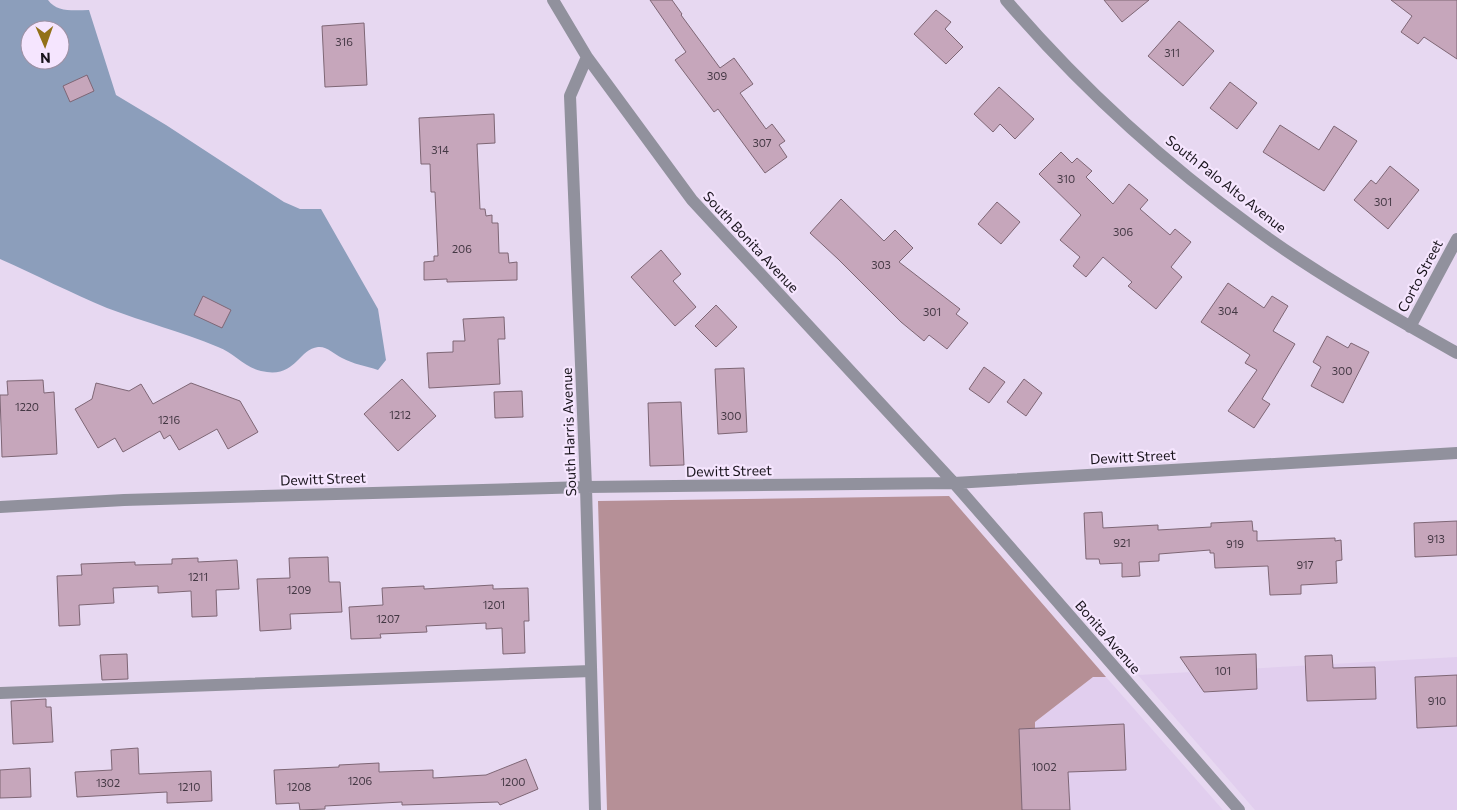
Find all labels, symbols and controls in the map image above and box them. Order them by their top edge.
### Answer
north arrow [20,20,70,70]
house number: 316 [335,35,353,48]
house number: 311 [1164,46,1180,59]
text: N [40,50,51,67]
house number: 309 [707,69,727,82]
street label: South Palo Alto Avenue [1163,131,1290,236]
house number: 307 [752,136,772,149]
house number: 314 [431,143,449,156]
house number: 310 [1057,172,1075,185]
street label: South Bonita Avenue [700,187,803,296]
house number: 301 [1374,195,1392,208]
house number: 306 [1113,225,1133,238]
street label: Corto Street [1393,236,1446,315]
house number: 206 [452,242,472,255]
house number: 303 [871,258,891,271]
house number: 304 [1218,304,1238,317]
house number: 301 [923,305,941,318]
house number: 300 [1332,364,1352,377]
street label: South Harris Avenue [558,367,579,497]
house number: 1220 [15,400,39,413]
house number: 1212 [389,408,411,421]
house number: 300 [721,409,741,422]
house number: 1216 [158,413,180,426]
street label: Dewitt Street [1090,446,1177,467]
street label: Dewitt Street [686,461,772,480]
street label: Dewitt Street [280,468,367,488]
house number: 913 [1427,532,1445,545]
house number: 921 [1113,536,1131,549]
house number: 919 [1226,537,1244,550]
house number: 917 [1296,558,1314,571]
house number: 1211 [188,570,208,583]
house number: 1209 [287,583,312,596]
street label: Bonita Avenue [1072,597,1145,677]
house number: 1201 [483,598,505,611]
house number: 1207 [376,612,400,625]
house number: 101 [1215,664,1231,677]
house number: 910 [1428,694,1446,707]
house number: 1002 [1031,760,1057,773]
house number: 1206 [348,774,373,787]
house number: 1200 [500,775,526,788]
house number: 1302 [96,776,120,789]
house number: 1210 [178,780,200,793]
house number: 1208 [287,780,312,793]

